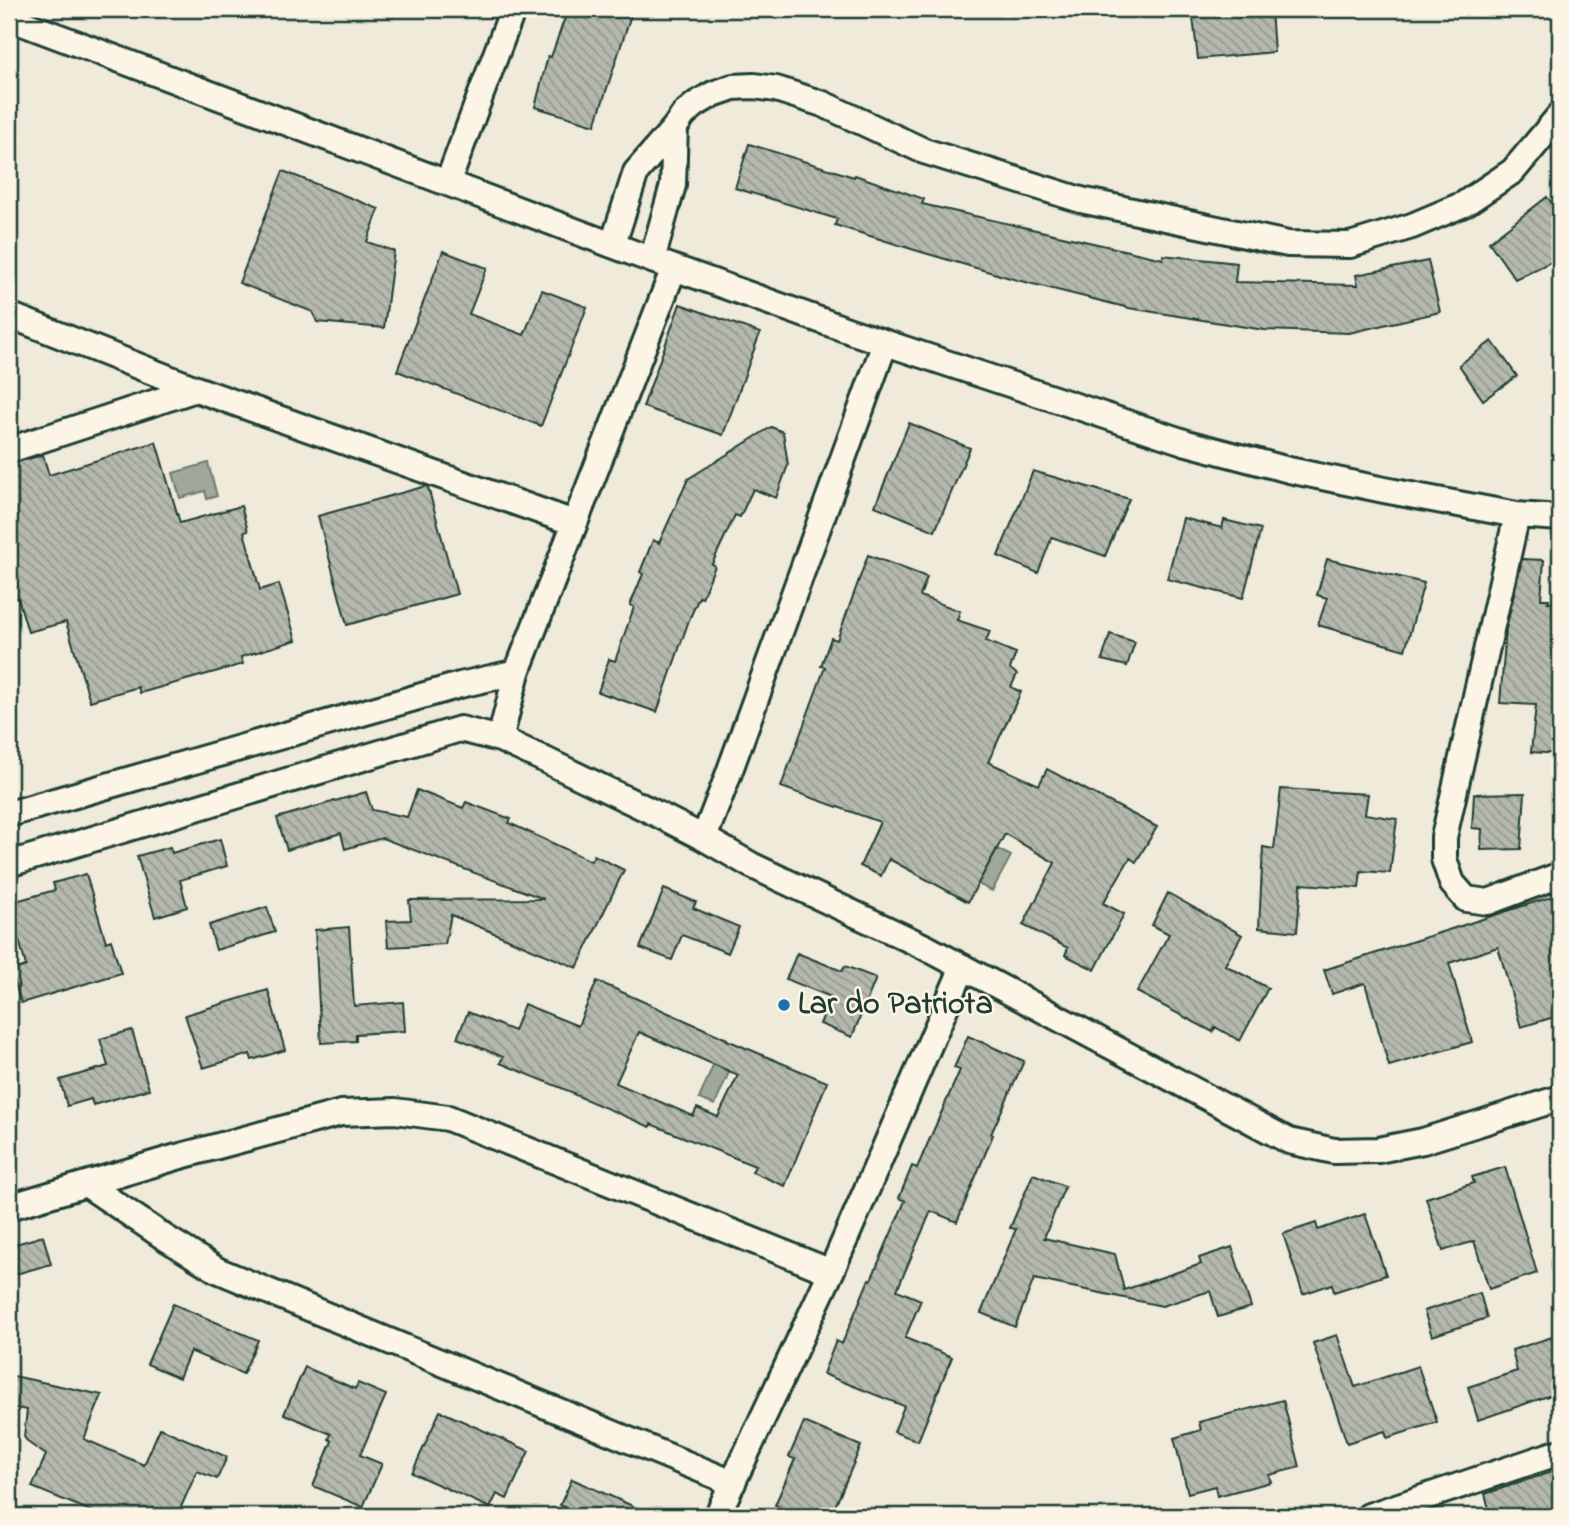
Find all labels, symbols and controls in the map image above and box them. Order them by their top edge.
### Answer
place label: Lar do Patriota [798,982,993,1029]
marker: Lar do Patriota [776,997,792,1013]

